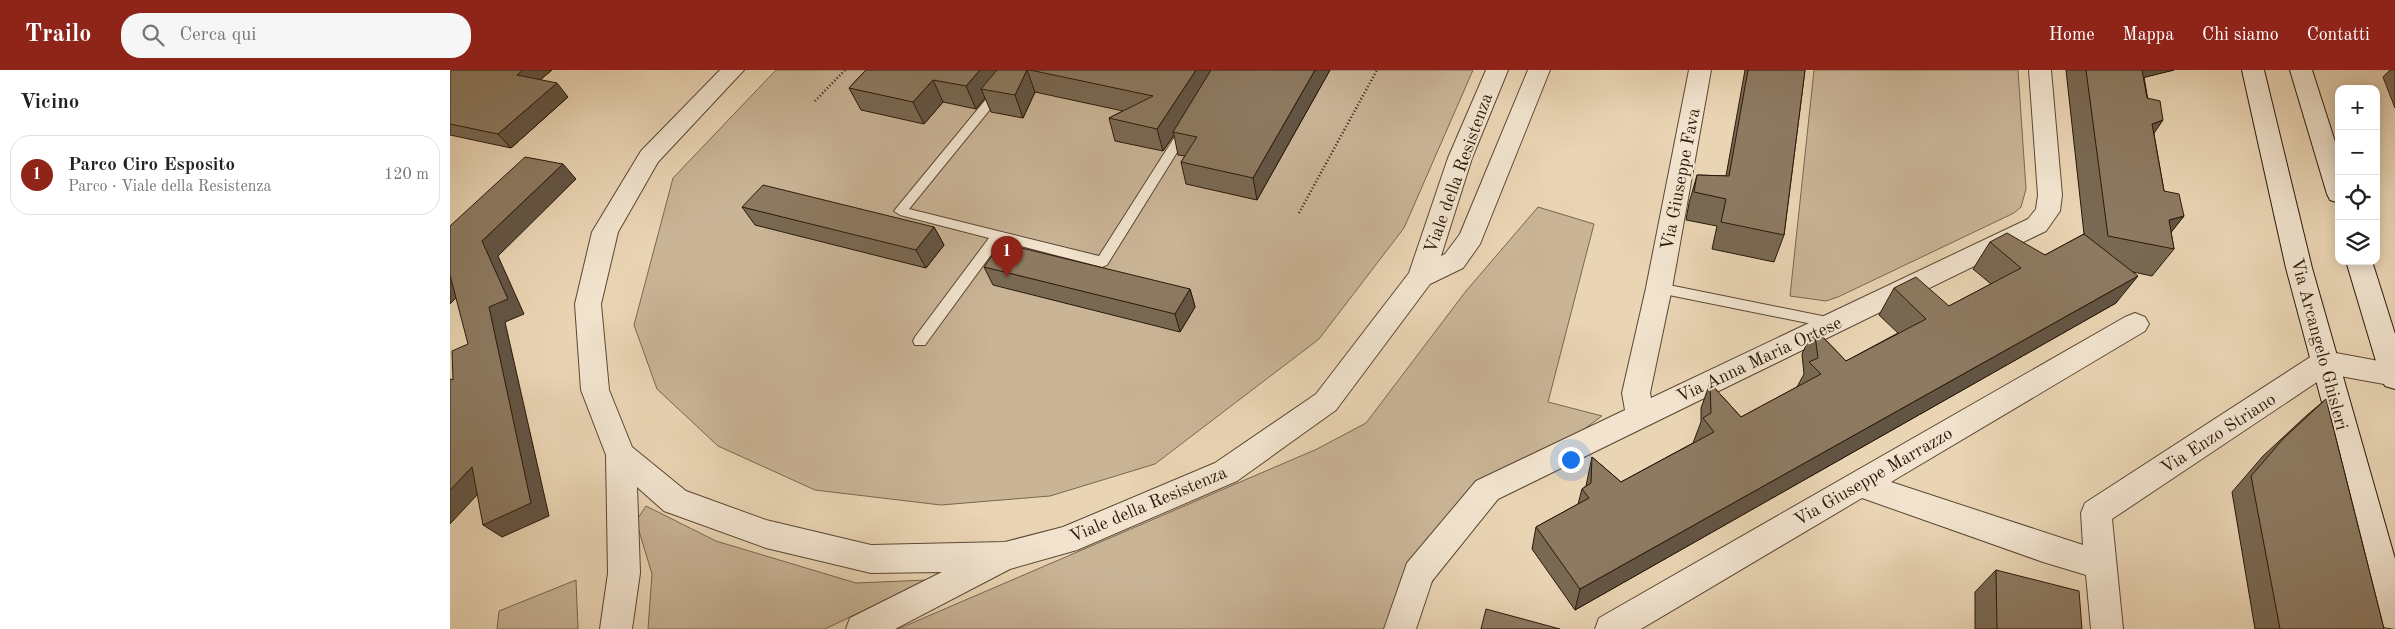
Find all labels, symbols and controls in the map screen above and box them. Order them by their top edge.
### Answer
search box [121,13,471,58]
icon: search [139,21,167,49]
text: Trailo [25,23,91,47]
text: Cerca qui [179,26,256,45]
text: Home [2049,26,2095,44]
text: Mappa [2123,26,2174,44]
text: Chi siamo [2202,26,2279,44]
text: Contatti [2307,26,2370,44]
map controls [2335,85,2380,265]
button: + [2335,85,2380,130]
street label: Viale della Resistenza [1422,91,1496,256]
text: Vicino [20,92,79,113]
street label: Via Giuseppe Fava [1658,106,1704,252]
button: − [2335,130,2380,175]
text: Parco Ciro Esposito [68,156,235,175]
text: 1 [32,167,42,183]
text: 120 m [384,167,429,183]
button: locate [2335,175,2380,220]
text: Parco · Viale della Resistenza [68,179,271,195]
button: layers [2335,220,2380,265]
pin: 1 [991,236,1023,277]
street label: Via Arcangelo Ghisleri [2287,256,2351,432]
street label: Via Anna Maria Ortese [1674,314,1845,406]
street label: Via Enzo Striano [2158,390,2279,478]
street label: Via Giuseppe Marrazzo [1791,424,1956,530]
your location [1558,447,1584,473]
street label: Viale della Resistenza [1067,464,1230,546]

